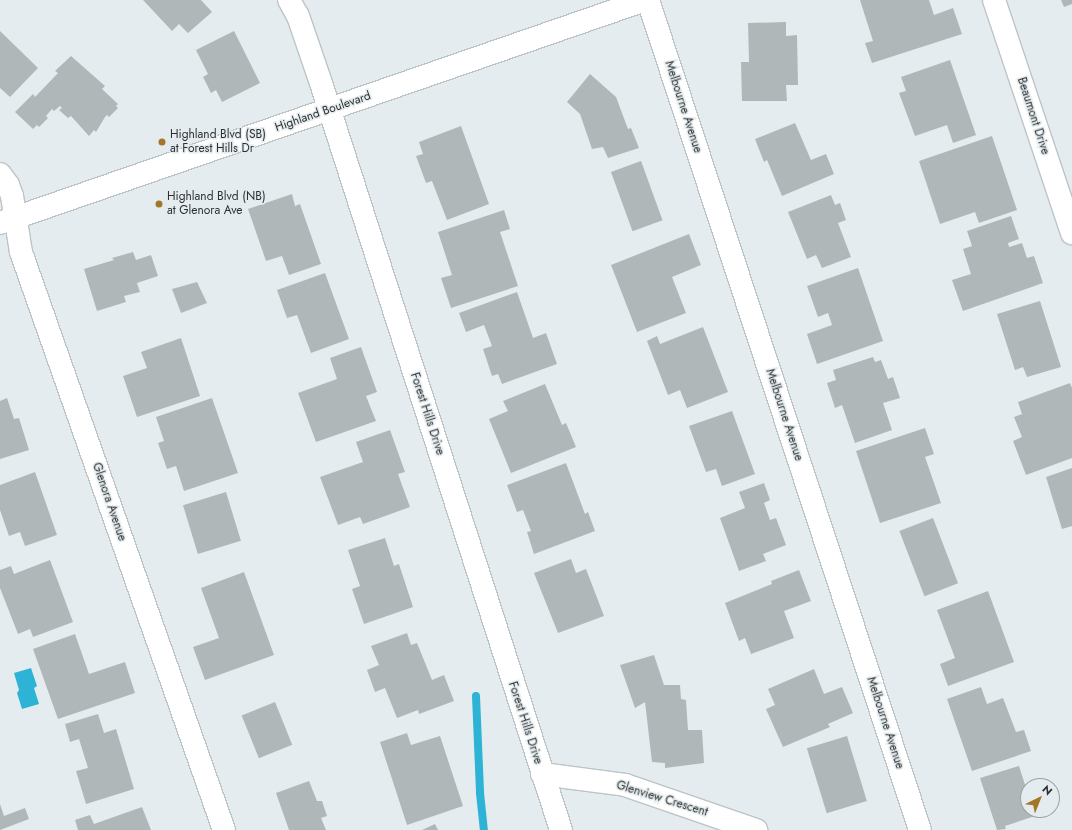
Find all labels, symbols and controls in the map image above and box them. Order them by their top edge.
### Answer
street label: Melbourne Avenue [661,59,705,155]
street label: Beaumont Drive [1014,76,1052,156]
street label: Highland Boulevard [273,89,373,135]
place label: Highland Blvd (SB) at Forest Hills Dr [170,128,266,156]
marker: Highland Blvd (SB) at Forest Hills Dr [157,137,167,147]
place label: Highland Blvd (NB) at Glenora Ave [167,190,266,218]
marker: Highland Blvd (NB) at Glenora Ave [154,199,164,209]
street label: Melbourne Avenue [762,367,806,463]
street label: Forest Hills Drive [407,371,447,457]
street label: Glenora Avenue [89,461,129,543]
street label: Melbourne Avenue [863,675,907,771]
street label: Forest Hills Drive [505,680,545,766]
street label: Glenview Crescent [615,778,709,820]
north arrow [1020,778,1060,818]
text: N [1039,781,1056,799]

